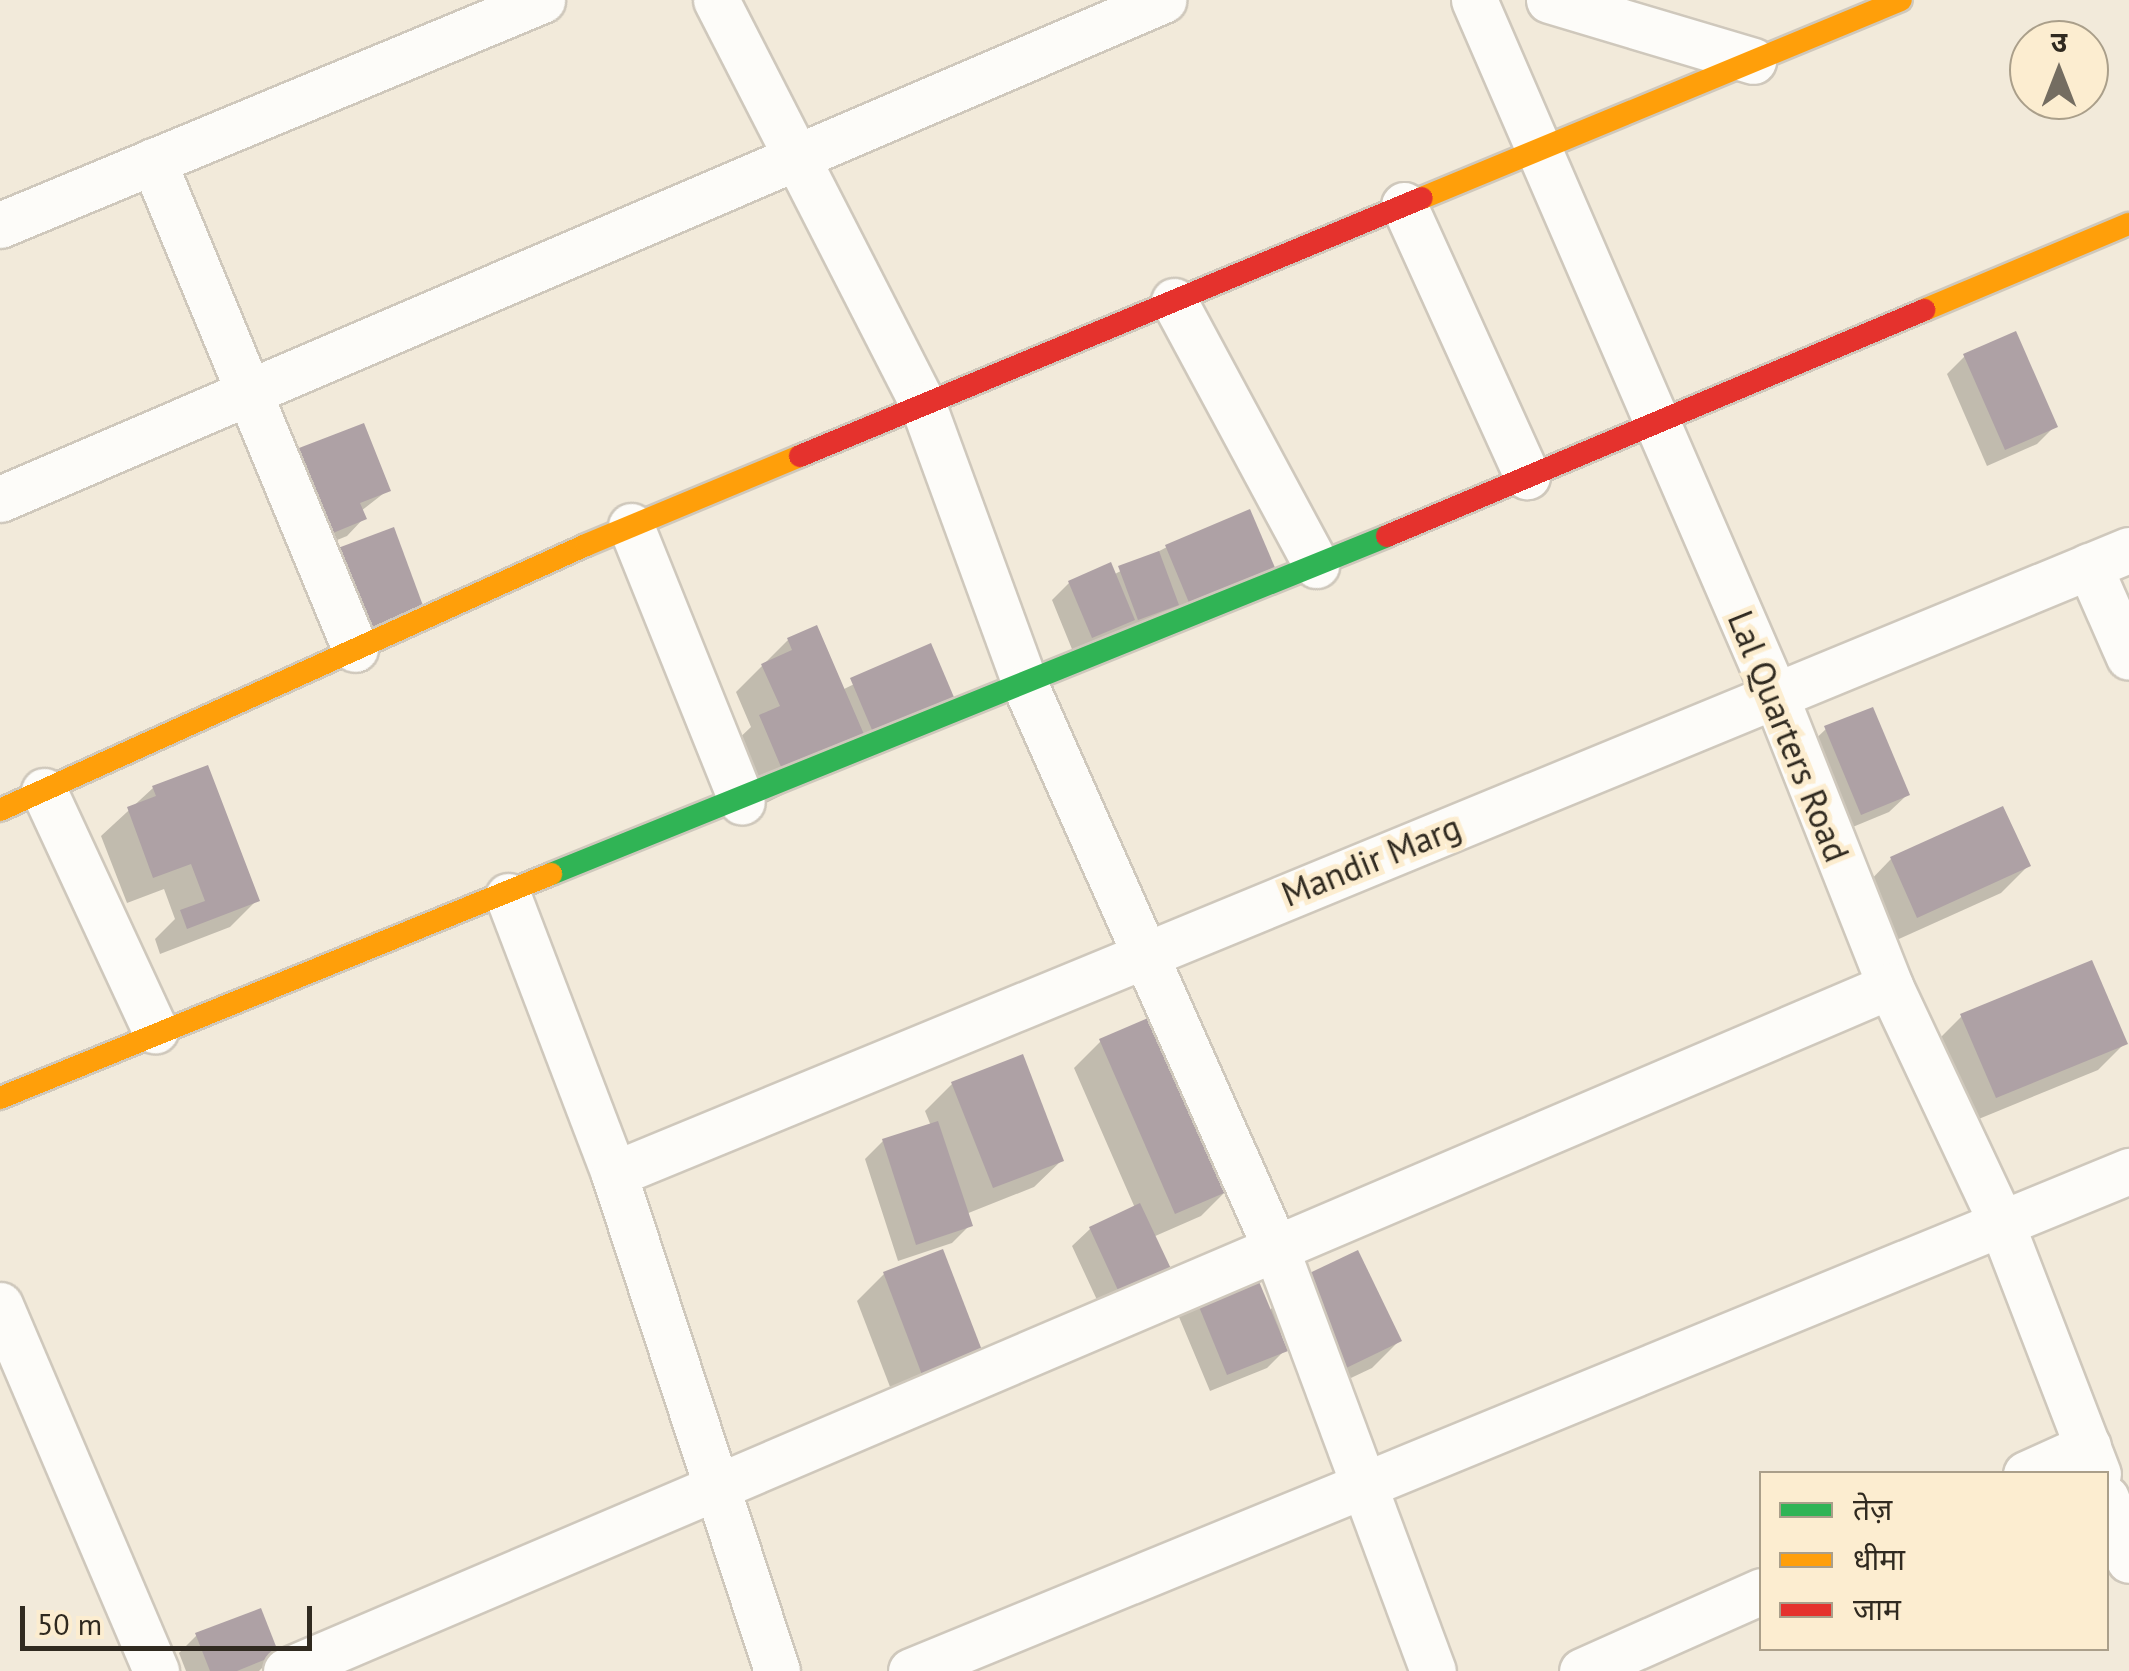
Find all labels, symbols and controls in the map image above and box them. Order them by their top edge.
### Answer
north arrow [2009,20,2109,120]
text: उ [2051,23,2067,60]
street label: Lal Quarters Road [1720,604,1858,868]
street label: Mandir Marg [1275,805,1467,915]
legend [1759,1471,2109,1651]
text: तेज़ [1853,1489,1892,1528]
text: धीमा [1853,1539,1905,1578]
scale bar [25,1586,318,1648]
text: जाम [1853,1589,1901,1628]
text: 50 m [37,1604,102,1643]

